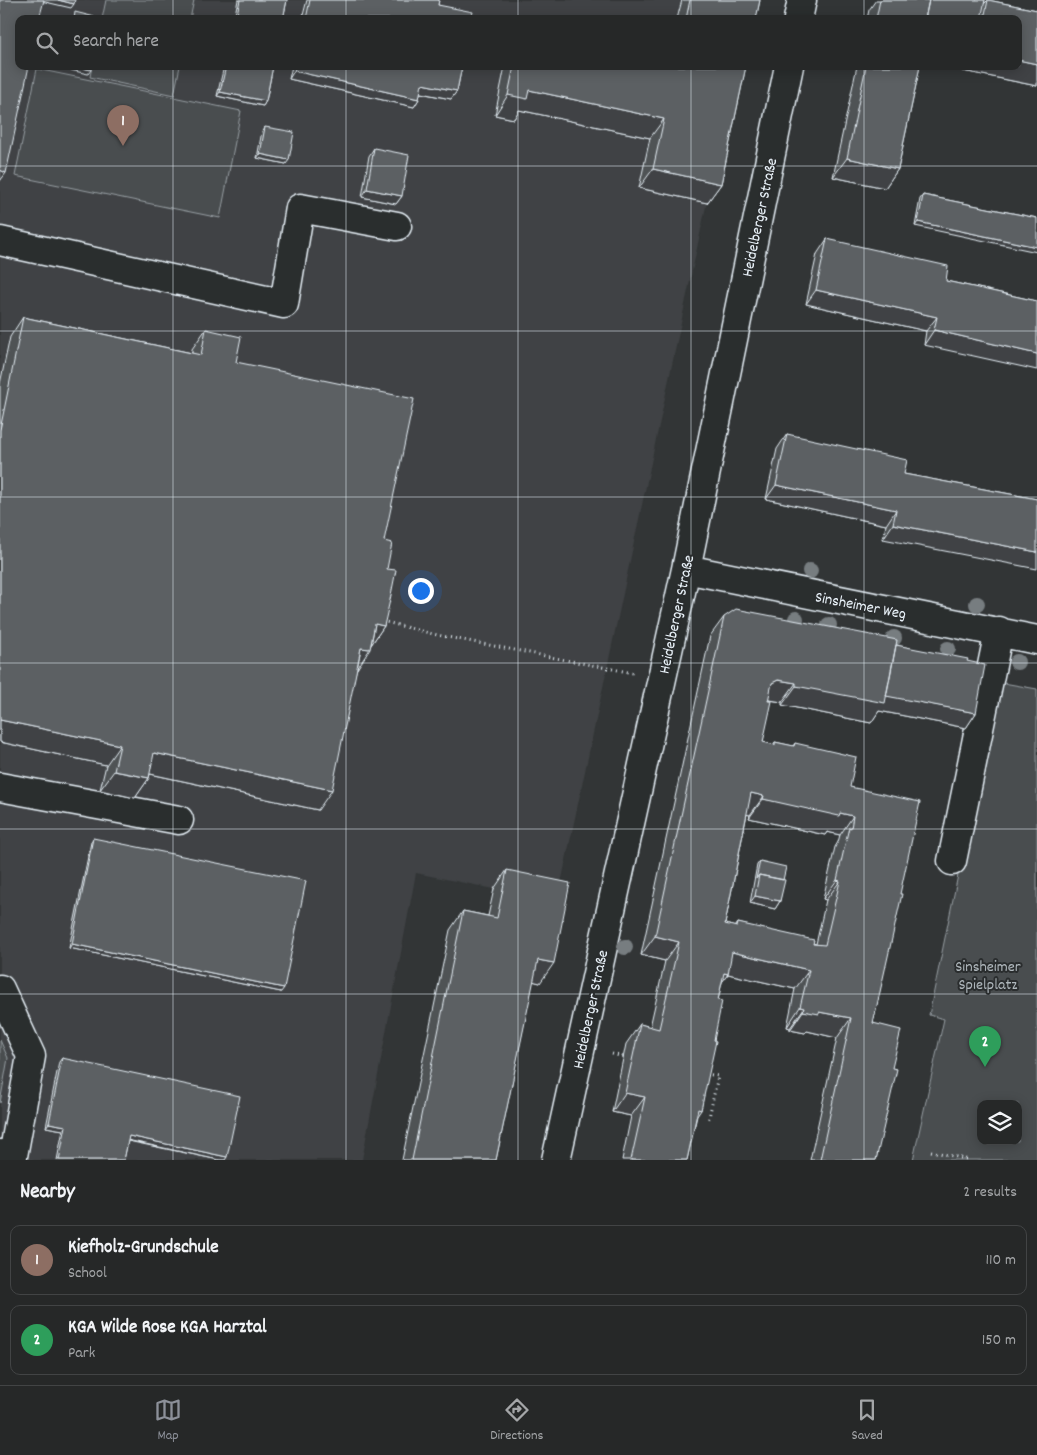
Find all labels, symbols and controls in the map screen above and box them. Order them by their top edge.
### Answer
search box [15,15,1022,70]
icon: search [33,29,61,57]
text: Search here [73,29,159,56]
pin: 1 [107,105,139,146]
street label: Heidelberger Straße [737,156,784,279]
street label: Heidelberger Straße [654,553,701,676]
your location [408,578,434,604]
street label: Sinsheimer Weg [813,586,908,627]
street label: Heidelberger Straße [568,948,615,1071]
park label: Sinsheimer Spielplatz [955,956,1021,997]
pin: 2 [969,1026,1001,1067]
map controls [977,1100,1022,1145]
button: layers [977,1100,1022,1145]
text: Nearby [20,1178,75,1208]
text: 2 results [963,1181,1017,1204]
text: Kiefholz-Grundschule [68,1235,219,1262]
text: 1 [35,1249,39,1272]
text: 110 m [986,1249,1016,1272]
text: School [68,1262,107,1285]
text: KGA Wilde Rose KGA Harztal [68,1315,267,1342]
text: 2 [34,1329,41,1352]
text: 150 m [982,1329,1016,1352]
text: Park [68,1342,95,1365]
tab: Map [154,1396,182,1446]
tab: Directions [490,1396,543,1446]
tab: Saved [852,1396,883,1446]

